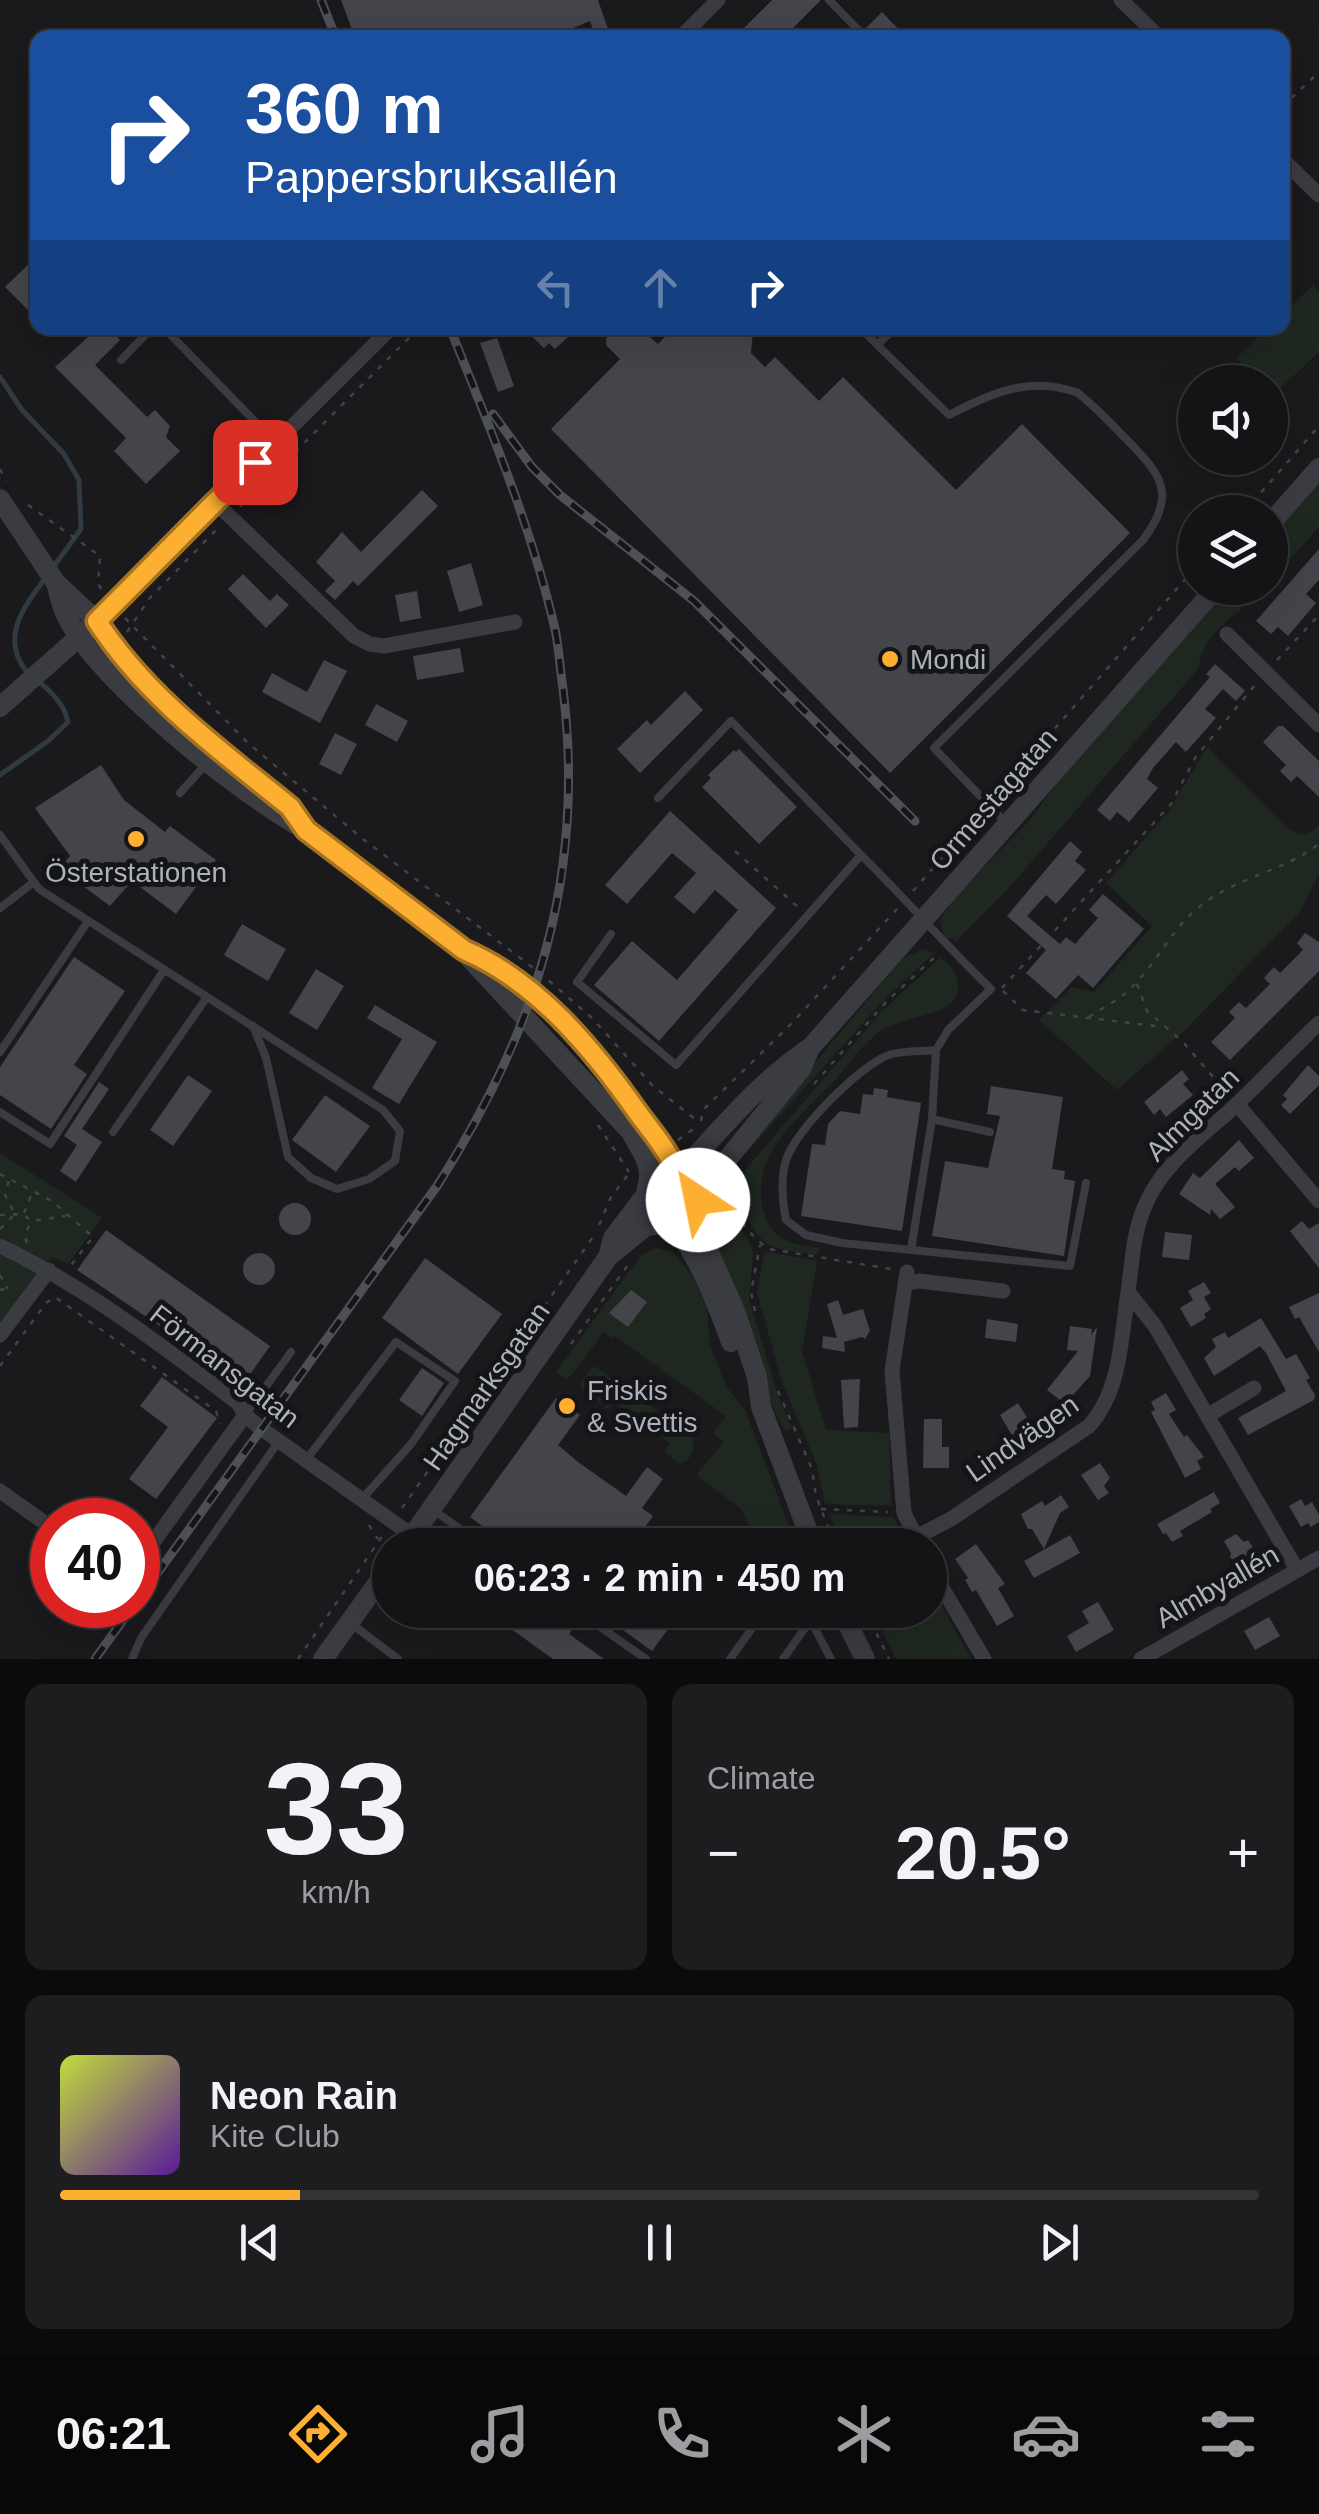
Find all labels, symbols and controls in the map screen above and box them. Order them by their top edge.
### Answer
icon: right [80,70,210,200]
text: 360 m [245,70,443,148]
text: Pappersbruksallén [245,152,618,203]
icon: left [528,260,583,315]
icon: ahead [633,260,688,315]
icon: right [738,260,793,315]
map controls [1178,365,1288,605]
button: sound [1178,365,1288,475]
pin [213,420,298,505]
icon: arrive [228,435,283,490]
button: layers [1178,495,1288,605]
place label: Mondi [910,644,986,675]
marker: Mondi [879,648,901,670]
street label: Ormestagatan [923,722,1063,876]
marker: Österstationen [125,828,147,850]
place label: Österstationen [45,857,227,888]
street label: Almgatan [1140,1062,1245,1167]
position arrow [646,1148,750,1252]
street label: Hagmarksgatan [417,1296,556,1476]
street label: Förmansgatan [144,1299,305,1434]
place label: Friskis & Svettis [587,1375,697,1438]
street label: Lindvägen [960,1389,1084,1488]
marker: Friskis & Svettis [556,1395,578,1417]
speed limit sign: 40 [30,1498,160,1628]
street label: Almbyallén [1150,1539,1284,1634]
text: 06:23 · 2 min · 450 m [474,1557,845,1599]
text: 33 [264,1736,408,1882]
text: Climate [707,1760,815,1796]
text: 20.5° [895,1811,1071,1895]
text: − [707,1822,739,1884]
text: + [1227,1822,1259,1884]
text: km/h [301,1874,371,1910]
text: Neon Rain [210,2075,398,2117]
text: Kite Club [210,2118,340,2154]
icon: previous [232,2215,287,2270]
icon: pause [632,2215,687,2270]
icon: next [1032,2215,1087,2270]
icon: directions [283,2399,353,2469]
icon: music [465,2399,535,2469]
icon: phone [647,2399,717,2469]
icon: climate [829,2399,899,2469]
icon: car [1011,2399,1081,2469]
icon: filters [1193,2399,1263,2469]
text: 06:21 [56,2408,171,2459]

